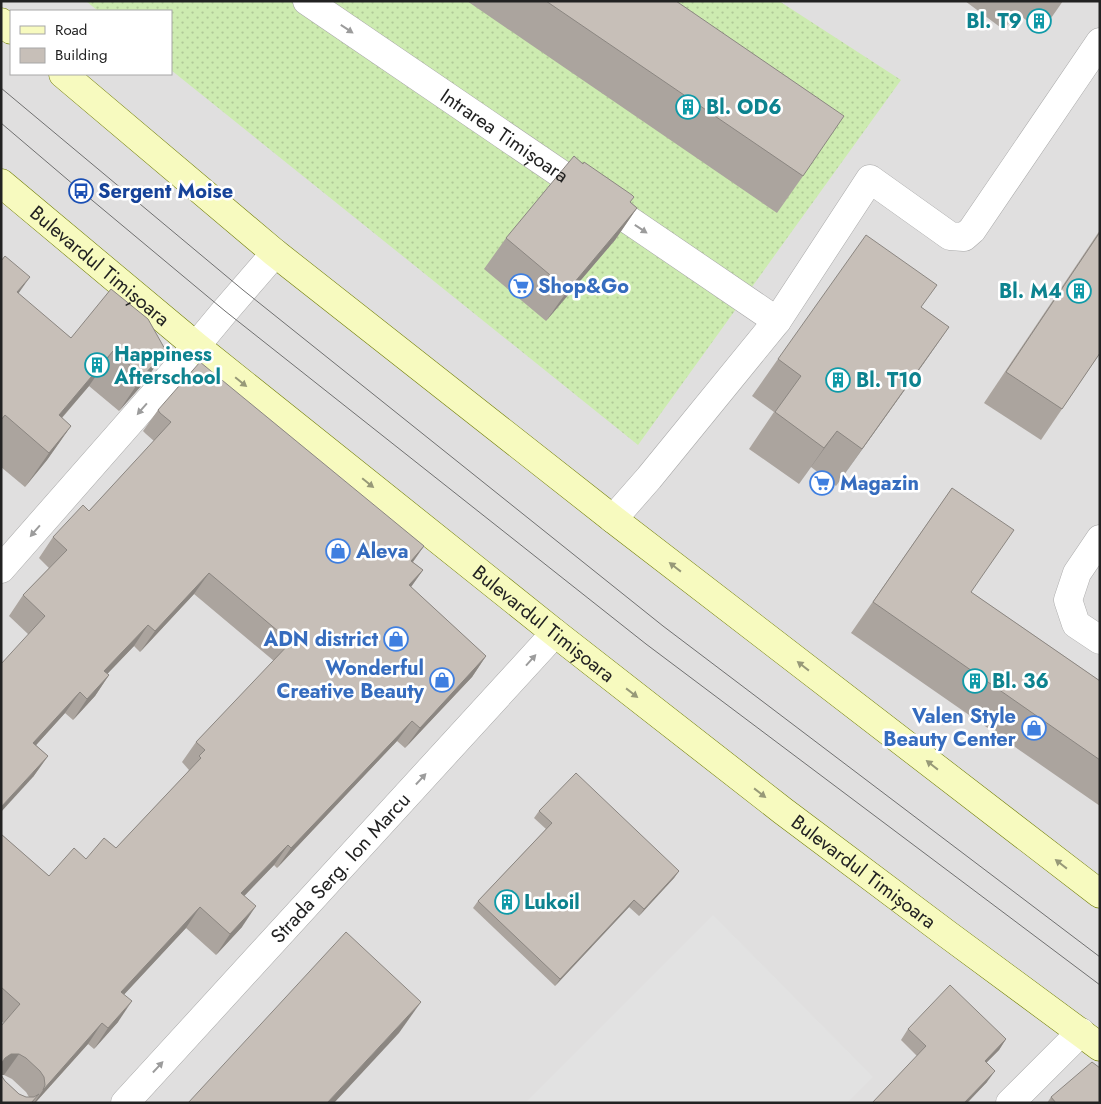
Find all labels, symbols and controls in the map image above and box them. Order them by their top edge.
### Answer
place label: Bl. T9 [966,7,1022,36]
building icon: Bl. T9 [1026,8,1052,34]
legend [10,10,172,75]
text: Road [55,19,87,41]
one-way arrow [341,24,354,34]
text: Building [55,44,107,66]
street label: Intrarea Timișoara [434,82,574,190]
place label: Bl. OD6 [706,93,782,122]
building icon: Bl. OD6 [675,94,701,120]
place label: Sergent Moise [98,177,233,206]
bus stop icon: Sergent Moise [68,178,94,204]
street label: Bulevardul Timișoara [23,199,176,333]
one-way arrow [634,224,648,234]
place label: Shop&Go [538,272,629,301]
supermarket icon: Shop&Go [508,273,534,299]
place label: Bl. M4 [999,277,1062,306]
building icon: Bl. M4 [1066,278,1092,304]
place label: Happiness Afterschool [113,340,221,392]
building icon: Happiness Afterschool [84,352,110,378]
place label: Bl. T10 [856,366,922,395]
building icon: Bl. T10 [825,367,851,393]
one-way arrow [234,376,247,387]
one-way arrow [136,403,148,415]
place label: Magazin [840,469,919,498]
supermarket icon: Magazin [809,470,835,496]
one-way arrow [361,478,374,489]
one-way arrow [29,525,40,538]
place label: Aleva [355,537,409,566]
shop icon: Aleva [325,538,351,564]
street label: Bulevardul Timișoara [466,558,621,689]
one-way arrow [669,561,682,572]
place label: ADN district [262,625,379,654]
shop icon: ADN district [383,626,409,652]
place label: Wonderful Creative Beauty [276,654,425,706]
one-way arrow [525,654,537,666]
one-way arrow [797,660,810,671]
shop icon: Wonderful Creative Beauty [429,667,455,693]
place label: Bl. 36 [992,667,1049,696]
building icon: Bl. 36 [962,668,988,694]
one-way arrow [625,688,638,699]
place label: Valen Style Beauty Center [883,702,1017,754]
shop icon: Valen Style Beauty Center [1021,715,1047,741]
one-way arrow [925,760,939,770]
one-way arrow [415,774,427,786]
street label: Strada Serg. Ion Marcu [264,786,417,950]
one-way arrow [753,788,767,798]
street label: Bulevardul Timișoara [785,808,942,936]
one-way arrow [1054,859,1068,869]
place label: Lukoil [524,888,580,917]
building icon: Lukoil [494,889,520,915]
one-way arrow [152,1061,164,1073]

